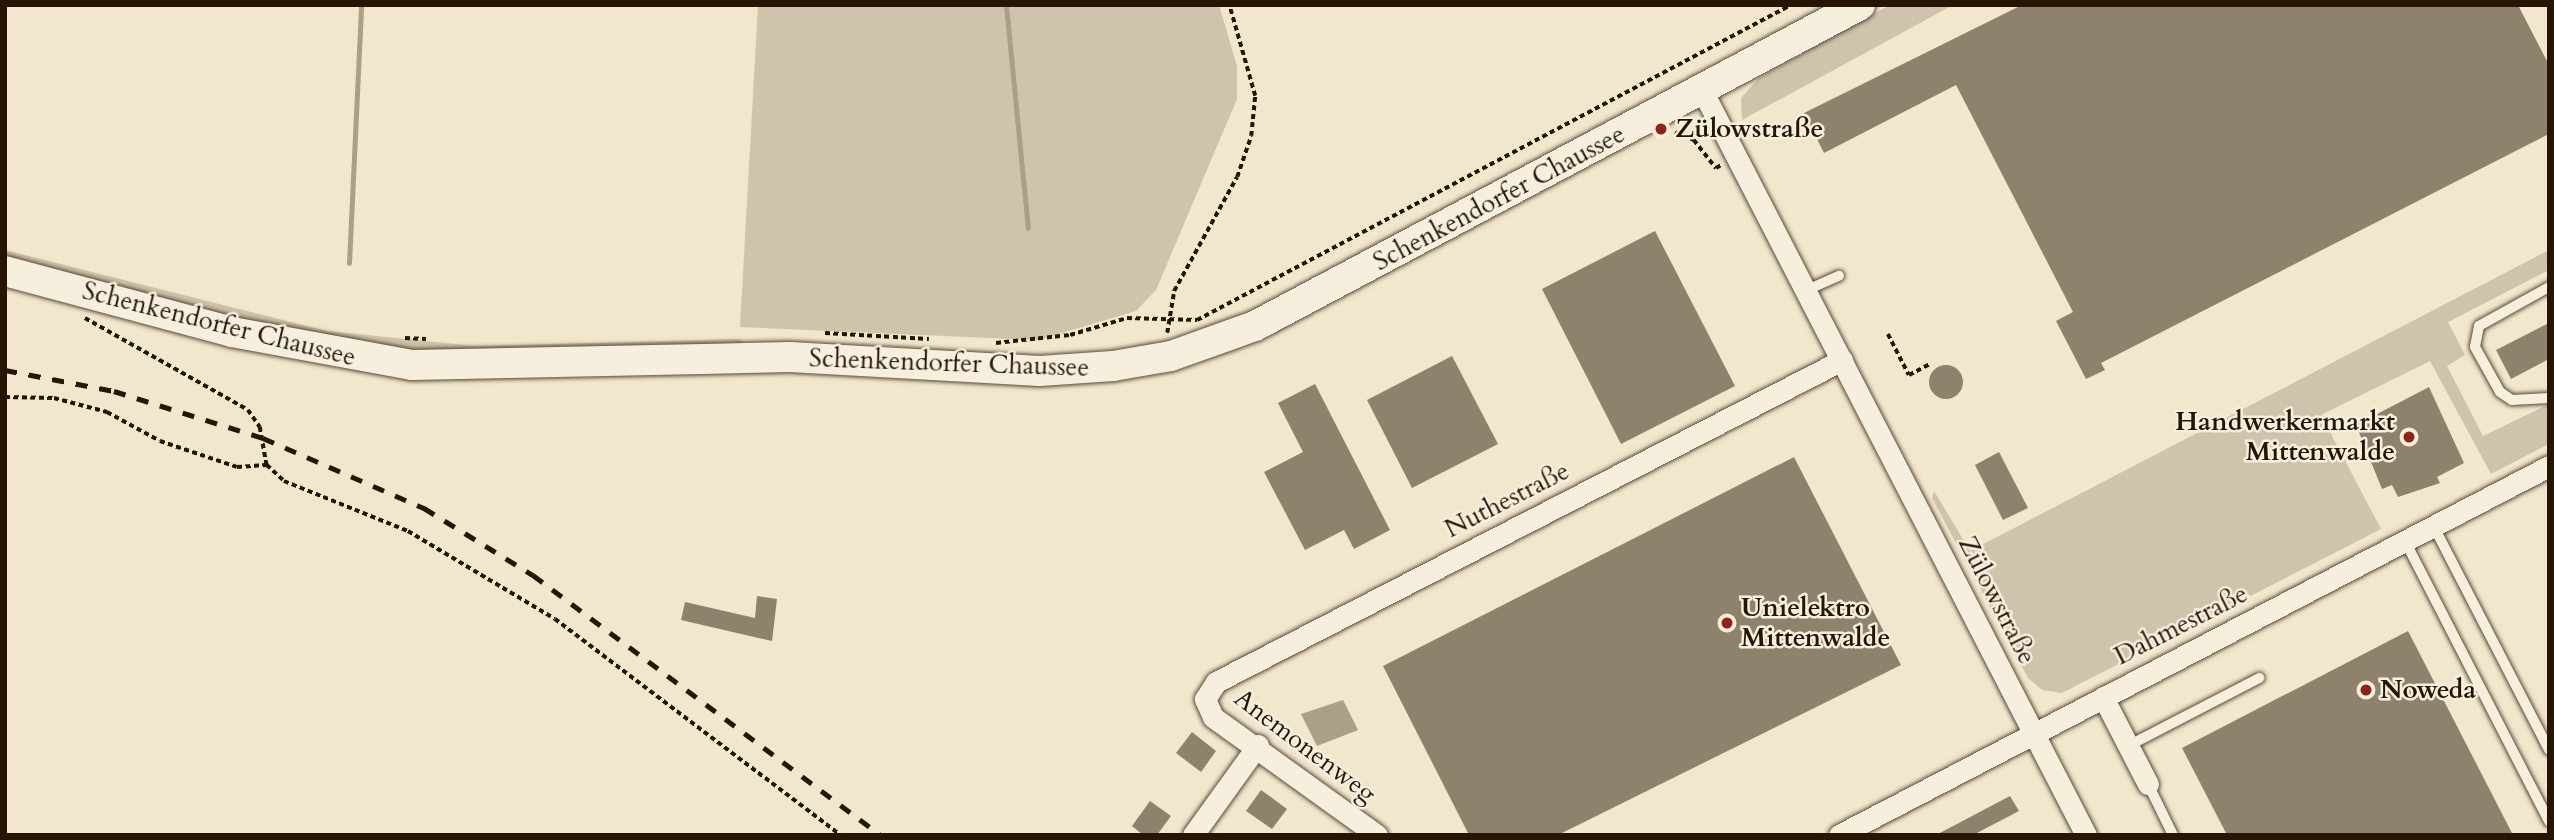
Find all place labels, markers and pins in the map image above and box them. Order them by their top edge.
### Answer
place label: Zülowstraße [1675,113,1823,145]
marker: Zülowstraße [1653,121,1669,137]
place label: Handwerkermarkt Mittenwalde [2175,406,2395,467]
marker: Handwerkermarkt Mittenwalde [2401,429,2417,445]
place label: Unielektro Mittenwalde [1741,592,1890,654]
marker: Unielektro Mittenwalde [1719,615,1735,631]
place label: Noweda [2380,674,2476,706]
marker: Noweda [2358,682,2374,698]

